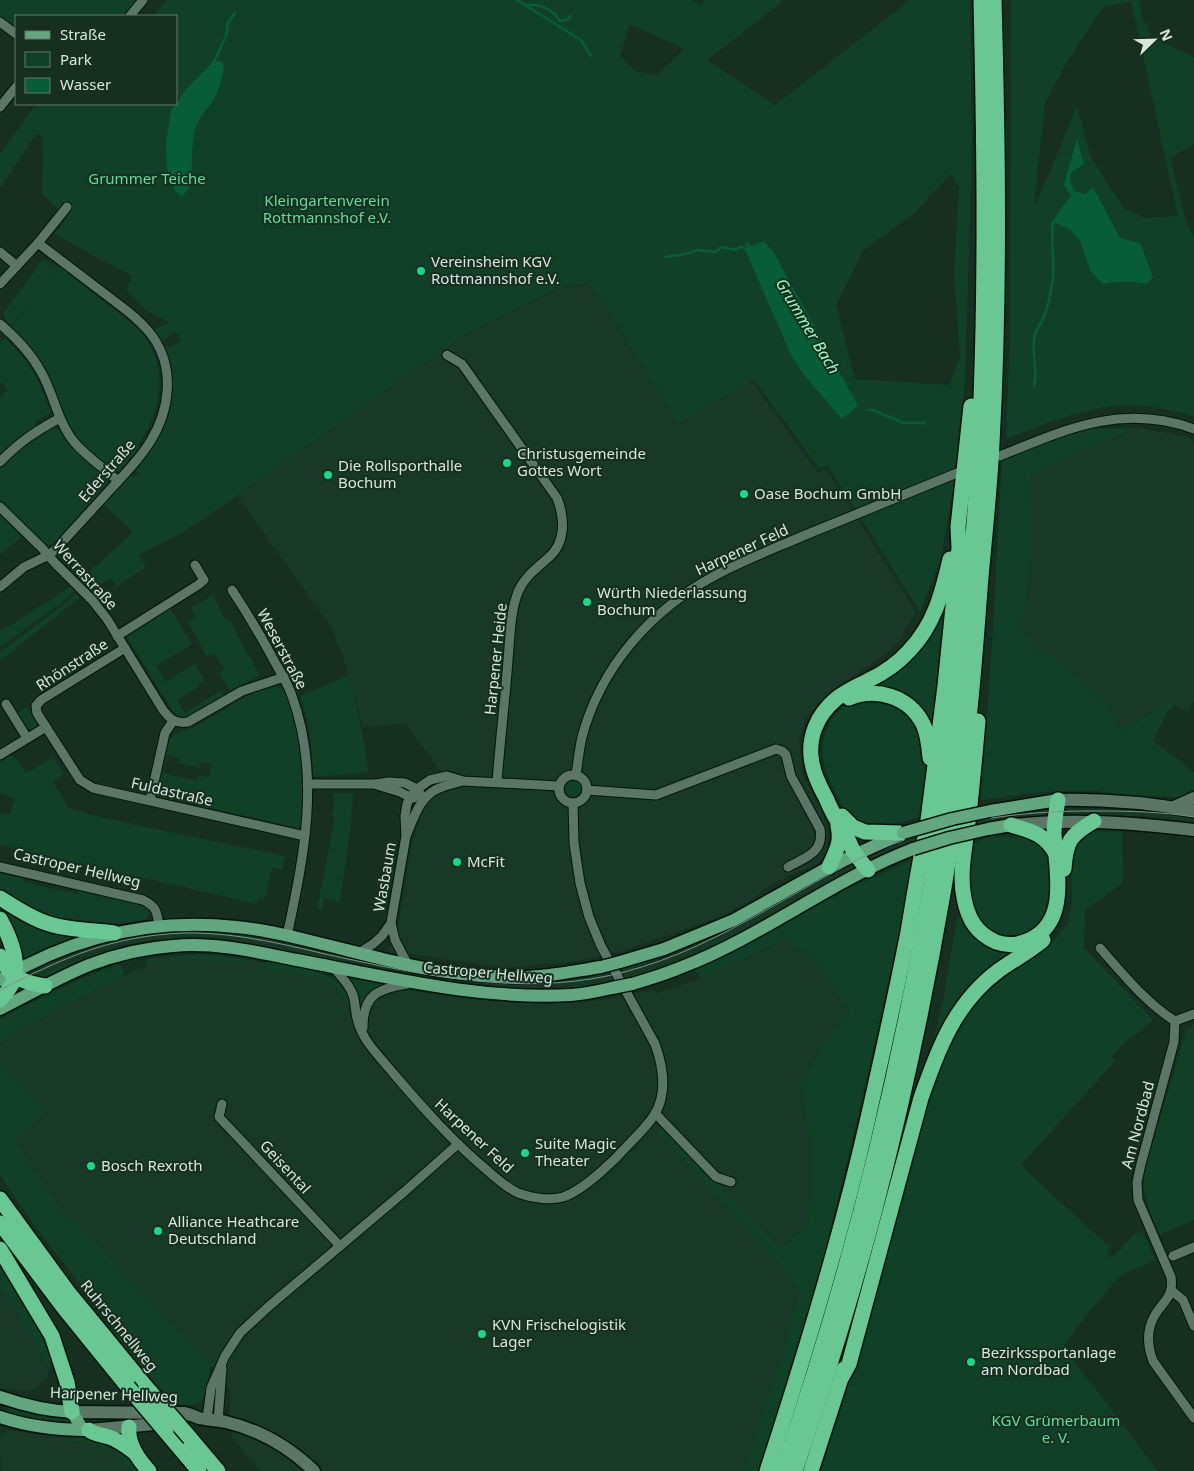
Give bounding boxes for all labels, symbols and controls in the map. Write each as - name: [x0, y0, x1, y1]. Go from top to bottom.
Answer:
- legend: [15, 15, 178, 105]
- north arrow: [1129, 15, 1179, 65]
- text: Straße: [60, 24, 106, 44]
- text: N: [1155, 26, 1177, 44]
- text: Park: [60, 49, 92, 69]
- text: Wasser: [60, 74, 111, 94]
- park label: Grummer Teiche: [88, 168, 206, 188]
- park label: Kleingartenverein Rottmannshof e.V.: [263, 190, 391, 227]
- place label: Vereinsheim KGV Rottmannshof e.V.: [431, 251, 560, 288]
- marker: Vereinsheim KGV Rottmannshof e.V.: [415, 265, 427, 277]
- water label: Grummer Bach: [771, 274, 845, 378]
- street label: Ederstraße: [73, 435, 139, 506]
- place label: Christusgemeinde Gottes Wort: [517, 443, 646, 480]
- place label: Die Rollsporthalle Bochum: [338, 455, 462, 492]
- marker: Christusgemeinde Gottes Wort: [501, 457, 513, 469]
- marker: Die Rollsporthalle Bochum: [322, 469, 334, 481]
- place label: Oase Bochum GmbH: [754, 483, 901, 503]
- marker: Oase Bochum GmbH: [738, 488, 750, 500]
- street label: Harpener Feld: [692, 519, 791, 579]
- street label: Werrastraße: [49, 535, 122, 614]
- place label: Würth Niederlassung Bochum: [597, 582, 747, 619]
- marker: Würth Niederlassung Bochum: [581, 596, 593, 608]
- street label: Harpener Heide: [479, 602, 511, 716]
- street label: Weserstraße: [253, 605, 313, 692]
- street label: Rhönstraße: [32, 634, 111, 695]
- street label: Fuldastraße: [129, 772, 215, 810]
- street label: Wasbaum: [368, 841, 400, 913]
- street label: Castroper Hellweg: [12, 843, 143, 891]
- place label: McFit: [467, 851, 505, 871]
- marker: McFit: [451, 856, 463, 868]
- street label: Castroper Hellweg: [422, 956, 554, 988]
- street label: Am Nordbad: [1116, 1079, 1158, 1171]
- street label: Harpener Feld: [431, 1094, 518, 1177]
- place label: Suite Magic Theater: [535, 1133, 616, 1170]
- street label: Geisental: [256, 1135, 316, 1197]
- marker: Suite Magic Theater: [519, 1147, 531, 1159]
- place label: Bosch Rexroth: [101, 1155, 202, 1175]
- marker: Bosch Rexroth: [85, 1160, 97, 1172]
- place label: Alliance Heathcare Deutschland: [168, 1211, 299, 1248]
- marker: Alliance Heathcare Deutschland: [152, 1225, 164, 1237]
- street label: Ruhrschnellweg: [77, 1275, 163, 1375]
- place label: KVN Frischelogistik Lager: [492, 1314, 626, 1351]
- marker: KVN Frischelogistik Lager: [476, 1328, 488, 1340]
- place label: Bezirkssportanlage am Nordbad: [981, 1342, 1116, 1379]
- marker: Bezirkssportanlage am Nordbad: [965, 1356, 977, 1368]
- street label: Harpener Hellweg: [50, 1382, 178, 1406]
- park label: KGV Grümerbaum e. V.: [992, 1410, 1120, 1447]

